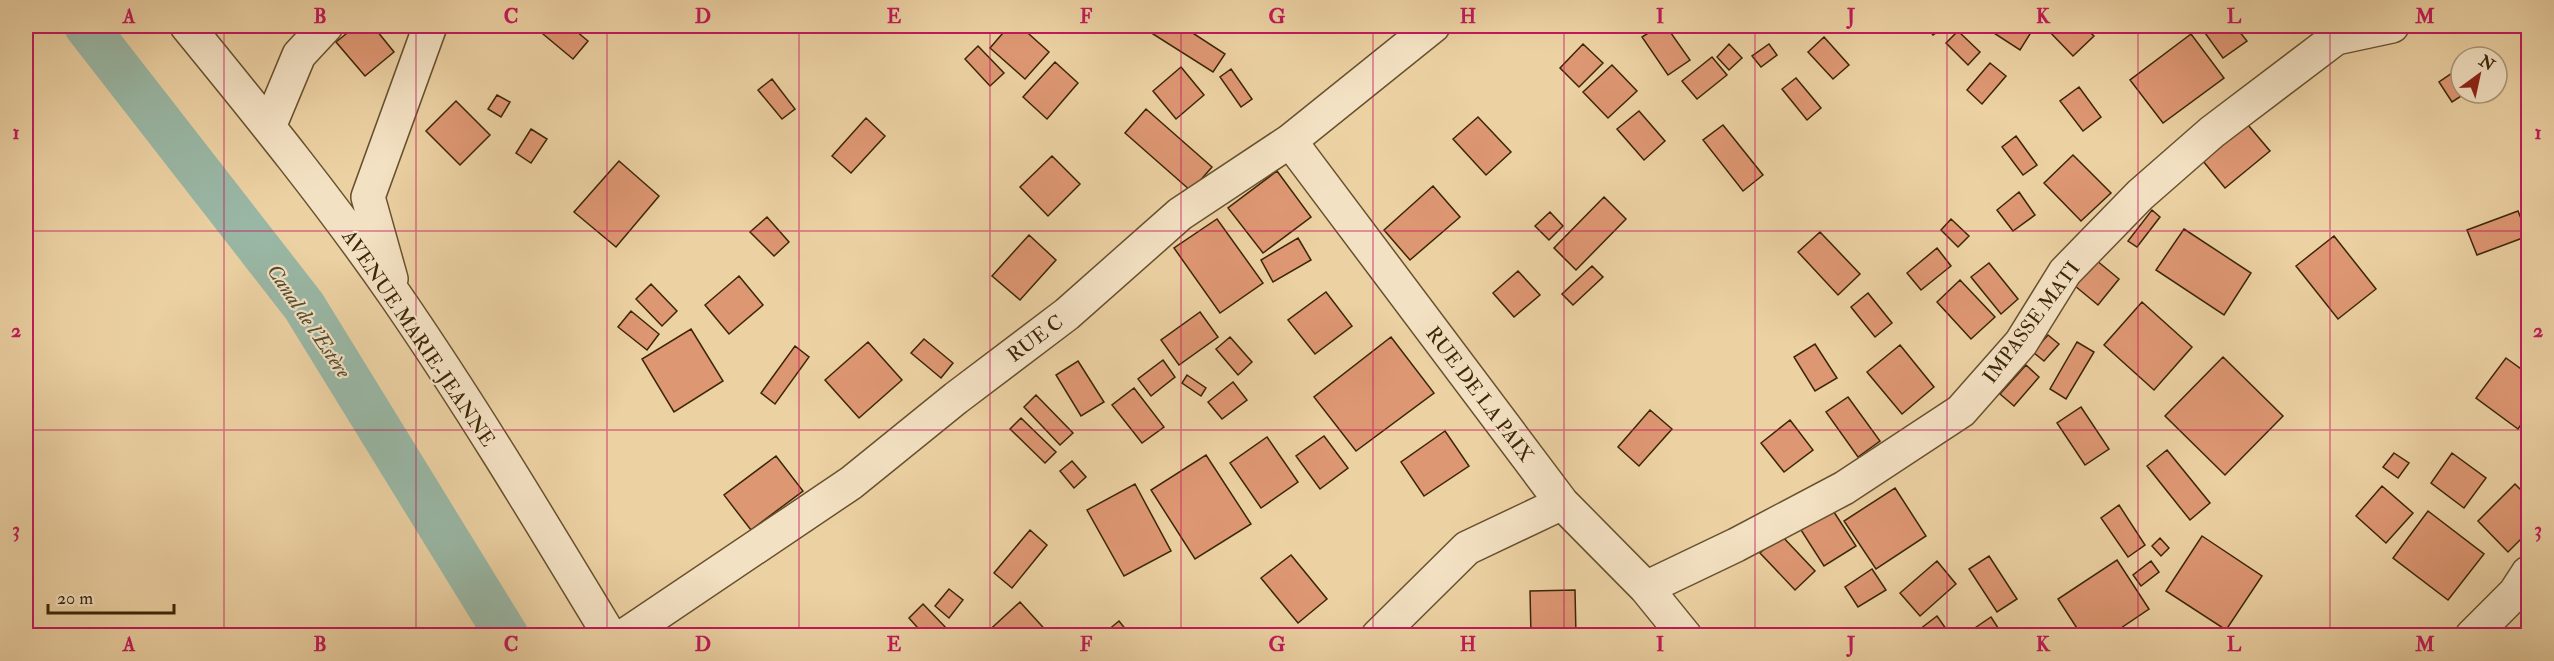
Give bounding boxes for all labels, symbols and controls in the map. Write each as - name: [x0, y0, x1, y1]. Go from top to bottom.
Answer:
- text: A: [122, 4, 136, 29]
- text: B: [313, 4, 327, 29]
- text: C: [504, 4, 518, 29]
- text: D: [695, 4, 711, 29]
- text: E: [887, 4, 902, 29]
- text: F: [1080, 4, 1093, 29]
- text: G: [1269, 4, 1286, 29]
- text: H: [1460, 4, 1476, 29]
- text: I: [1656, 4, 1664, 29]
- text: J: [1846, 4, 1855, 29]
- text: K: [2036, 4, 2051, 29]
- text: L: [2227, 4, 2242, 29]
- text: M: [2414, 4, 2435, 29]
- north arrow: [2449, 45, 2509, 105]
- text: N: [2474, 50, 2499, 76]
- text: 1: [12, 120, 20, 145]
- text: 1: [2534, 120, 2542, 145]
- street label: AVENUE MARIE-JEANNE: [336, 224, 501, 451]
- street label: IMPASSE MATI: [1977, 256, 2085, 388]
- water label: Canal de l'Estère: [261, 259, 357, 384]
- street label: RUE C: [1002, 309, 1068, 368]
- text: 2: [11, 318, 21, 343]
- text: 2: [2533, 318, 2543, 343]
- street label: RUE DE LA PAIX: [1421, 322, 1539, 467]
- text: 3: [12, 517, 20, 542]
- text: 3: [2534, 517, 2542, 542]
- scale bar: [48, 577, 174, 615]
- text: 20 m: [57, 587, 93, 610]
- text: A: [122, 632, 136, 657]
- text: B: [313, 632, 327, 657]
- text: C: [504, 632, 518, 657]
- text: D: [695, 632, 711, 657]
- text: E: [887, 632, 902, 657]
- text: F: [1080, 632, 1093, 657]
- text: G: [1269, 632, 1286, 657]
- text: H: [1460, 632, 1476, 657]
- text: I: [1656, 632, 1664, 657]
- text: J: [1846, 632, 1855, 657]
- text: K: [2036, 632, 2051, 657]
- text: L: [2227, 632, 2242, 657]
- text: M: [2414, 632, 2435, 657]

